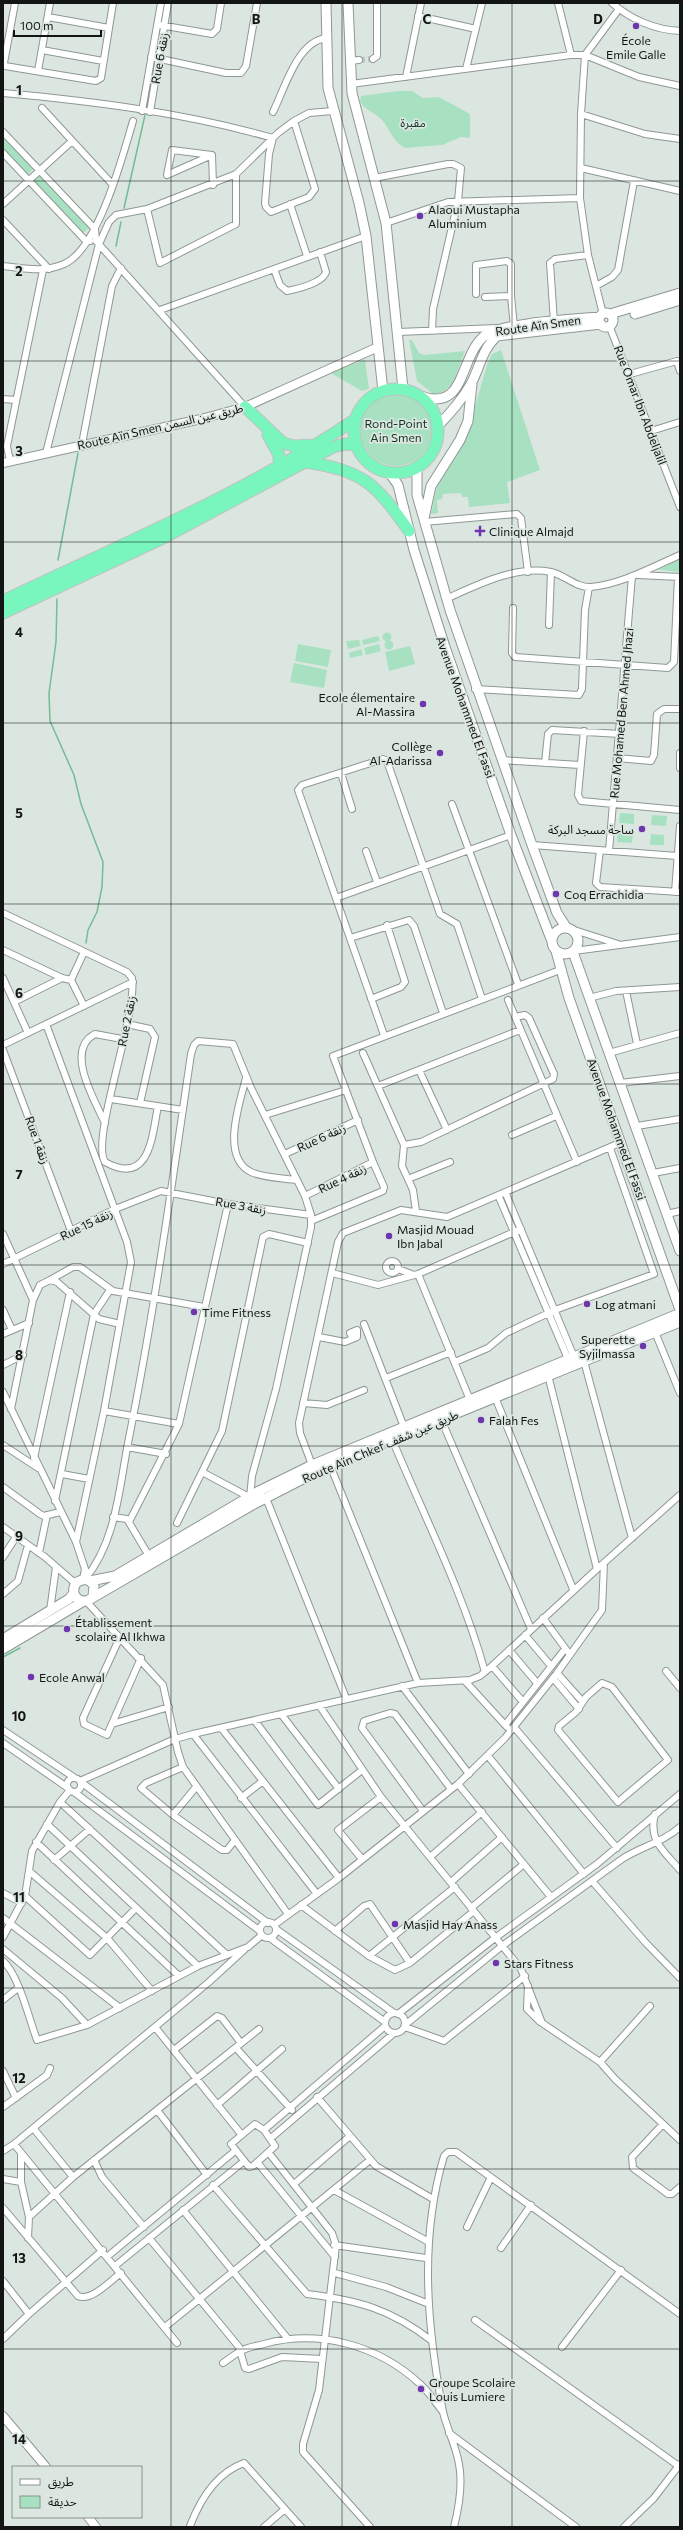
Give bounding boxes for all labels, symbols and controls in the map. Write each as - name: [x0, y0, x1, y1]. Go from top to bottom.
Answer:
- text: B: [252, 11, 261, 27]
- text: C: [423, 11, 432, 27]
- text: D: [593, 11, 603, 27]
- scale bar: [14, 12, 101, 38]
- text: 100 m: [20, 18, 54, 32]
- marker: École Emile Galle: [631, 21, 641, 31]
- street label: Rue 6 زنقة: [148, 31, 171, 85]
- place label: École Emile Galle: [606, 33, 666, 61]
- text: 1: [16, 82, 22, 98]
- park label: مقبرة: [400, 115, 426, 130]
- place label: Alaoui Mustapha Aluminium: [428, 202, 520, 230]
- marker: Alaoui Mustapha Aluminium: [415, 211, 425, 221]
- text: 2: [15, 263, 23, 279]
- street label: Route Aïn Smen: [494, 312, 582, 338]
- street label: Rue Omar Ibn Abdeljalil: [612, 343, 670, 467]
- street label: Route Aïn Smen طريق عين السمن: [76, 400, 245, 454]
- park label: Rond-Point Ain Smen: [364, 416, 428, 444]
- text: 3: [15, 443, 23, 459]
- place label: Clinique Almajd: [489, 524, 574, 538]
- marker: Clinique Almajd: [474, 525, 486, 537]
- text: 4: [15, 624, 23, 640]
- street label: Rue Mohamed Ben Ahmed Jhazi: [607, 627, 636, 799]
- street label: Avenue Mohammed El Fassi: [434, 634, 498, 780]
- place label: Ecole élementaire Al-Massira: [319, 690, 415, 718]
- marker: Ecole élementaire Al-Massira: [418, 699, 428, 709]
- place label: Collège Al-Adarissa: [370, 739, 432, 767]
- marker: Collège Al-Adarissa: [435, 748, 445, 758]
- text: 5: [15, 805, 23, 821]
- place label: ساحة مسجد البركة: [548, 822, 634, 837]
- marker: ساحة مسجد البركة: [637, 824, 647, 834]
- place label: Coq Errachidia: [564, 887, 644, 901]
- marker: Coq Errachidia: [551, 889, 561, 899]
- text: 6: [15, 985, 23, 1001]
- street label: Rue 2 زنقة: [114, 994, 139, 1048]
- street label: Avenue Mohammed El Fassi: [585, 1056, 649, 1202]
- street label: Rue 1 زنقة: [22, 1114, 53, 1166]
- street label: Rue 6 زنقة: [295, 1120, 348, 1155]
- street label: Rue 4 زنقة: [316, 1160, 369, 1197]
- text: 7: [15, 1166, 23, 1182]
- street label: Rue 3 زنقة: [214, 1194, 268, 1217]
- street label: Rue 15 زنقة: [57, 1205, 115, 1244]
- place label: Masjid Mouad Ibn Jabal: [397, 1222, 474, 1251]
- marker: Masjid Mouad Ibn Jabal: [384, 1231, 394, 1241]
- place label: Log atmani: [595, 1297, 656, 1311]
- marker: Log atmani: [582, 1299, 592, 1309]
- place label: Time Fitness: [202, 1305, 271, 1319]
- marker: Time Fitness: [189, 1307, 199, 1317]
- place label: Superette Syjilmassa: [579, 1332, 635, 1360]
- marker: Superette Syjilmassa: [638, 1341, 648, 1351]
- text: 8: [15, 1347, 23, 1363]
- street label: Route Aïn Chkef طريق عين شقف: [300, 1407, 461, 1487]
- place label: Falah Fes: [489, 1413, 539, 1427]
- marker: Falah Fes: [476, 1415, 486, 1425]
- text: 9: [15, 1528, 23, 1544]
- place label: Établissement scolaire Al Ikhwa: [75, 1615, 165, 1643]
- marker: Établissement scolaire Al Ikhwa: [62, 1624, 72, 1634]
- place label: Ecole Anwal: [39, 1670, 105, 1684]
- marker: Ecole Anwal: [26, 1672, 36, 1682]
- text: 10: [12, 1708, 27, 1724]
- text: 11: [13, 1889, 25, 1905]
- place label: Masjid Hay Anass: [403, 1917, 497, 1931]
- marker: Masjid Hay Anass: [390, 1919, 400, 1929]
- place label: Stars Fitness: [504, 1956, 573, 1970]
- marker: Stars Fitness: [491, 1958, 501, 1968]
- text: 12: [12, 2070, 26, 2086]
- text: 13: [12, 2250, 26, 2266]
- place label: Groupe Scolaire Louis Lumiere: [429, 2375, 515, 2403]
- marker: Groupe Scolaire Louis Lumiere: [416, 2384, 426, 2394]
- text: 14: [12, 2431, 26, 2447]
- legend: [12, 2466, 142, 2518]
- text: طريق: [48, 2474, 74, 2490]
- text: حديقة: [48, 2494, 77, 2509]

